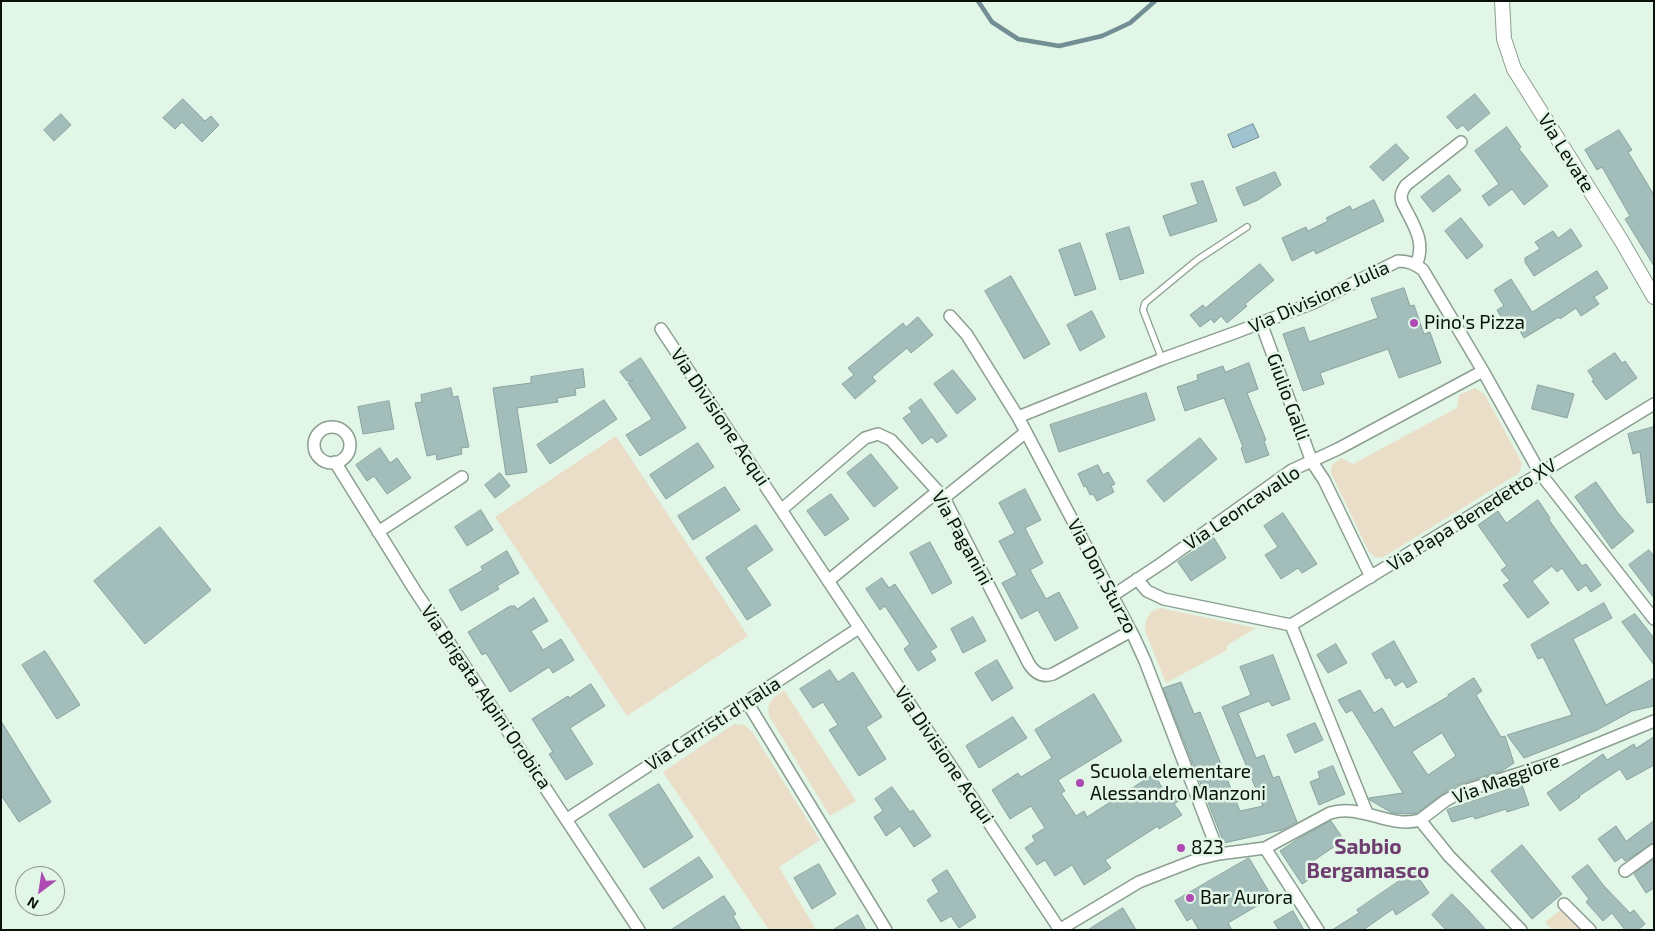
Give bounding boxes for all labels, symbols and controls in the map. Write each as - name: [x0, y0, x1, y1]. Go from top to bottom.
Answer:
- street label: Via Levate: [1533, 109, 1599, 197]
- street label: Via Divisione Julia: [1245, 256, 1393, 338]
- place label: Pino's Pizza: [1424, 312, 1525, 334]
- marker: Pino's Pizza: [1408, 317, 1420, 329]
- street label: Via Divisione Acqui: [666, 344, 774, 490]
- street label: Giulio Galli: [1262, 350, 1314, 444]
- street label: Via Papa Benedetto XV: [1383, 454, 1561, 576]
- street label: Via Leoncavallo: [1180, 461, 1304, 555]
- street label: Via Paganini: [927, 487, 997, 589]
- street label: Via Don Sturzo: [1062, 515, 1142, 637]
- street label: Via Brigata Alpini Orobica: [416, 601, 556, 793]
- street label: Via Carristi d'Italia: [641, 672, 785, 776]
- street label: Via Divisione Acqui: [890, 682, 998, 828]
- street label: Via Maggiore: [1449, 749, 1563, 809]
- place label: Scuola elementare Alessandro Manzoni: [1090, 761, 1266, 805]
- marker: Scuola elementare Alessandro Manzoni: [1074, 777, 1086, 789]
- district label: Sabbio Bergamasco: [1307, 834, 1429, 884]
- place label: 823: [1191, 837, 1224, 859]
- marker: 823: [1175, 842, 1187, 854]
- north arrow: [15, 866, 65, 916]
- place label: Bar Aurora: [1200, 887, 1293, 909]
- marker: Bar Aurora: [1184, 892, 1196, 904]
- text: N: [24, 894, 41, 913]

